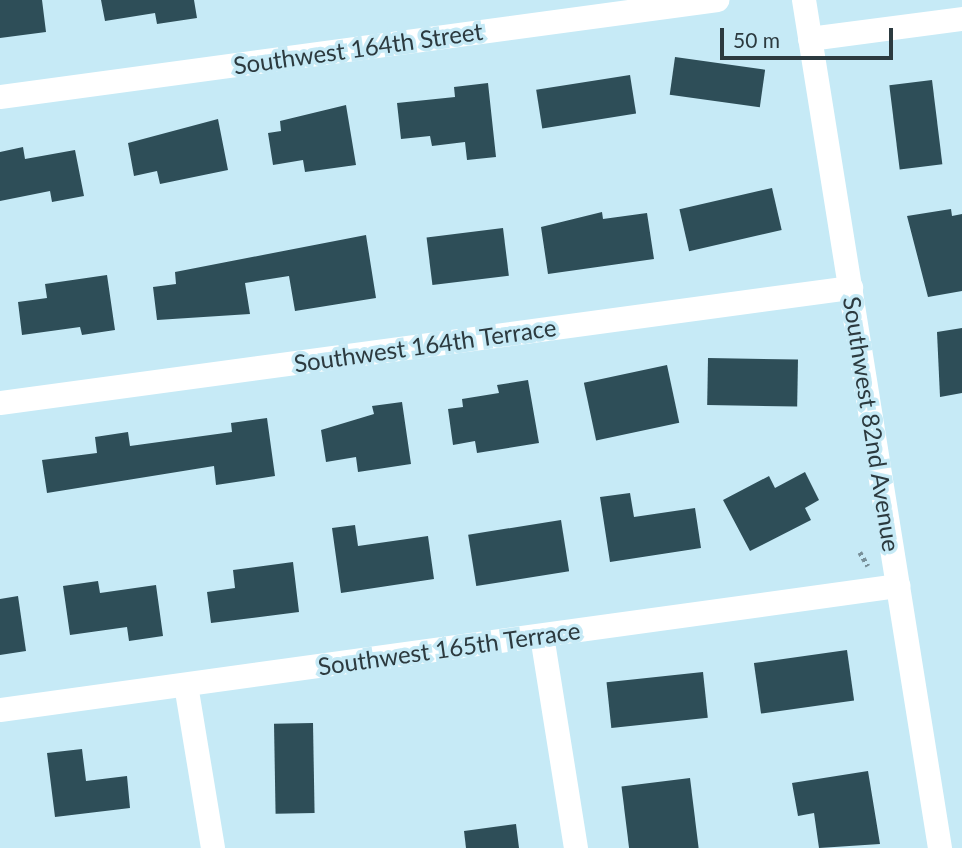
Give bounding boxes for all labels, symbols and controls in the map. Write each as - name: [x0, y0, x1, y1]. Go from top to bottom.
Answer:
- scale bar: [724, 14, 897, 58]
- street label: Southwest 164th Street: [231, 16, 485, 80]
- text: 50 m: [733, 27, 780, 52]
- street label: Southwest 82nd Avenue: [838, 294, 906, 554]
- street label: Southwest 164th Terrace: [292, 312, 558, 378]
- street label: Southwest 165th Terrace: [316, 615, 582, 681]

